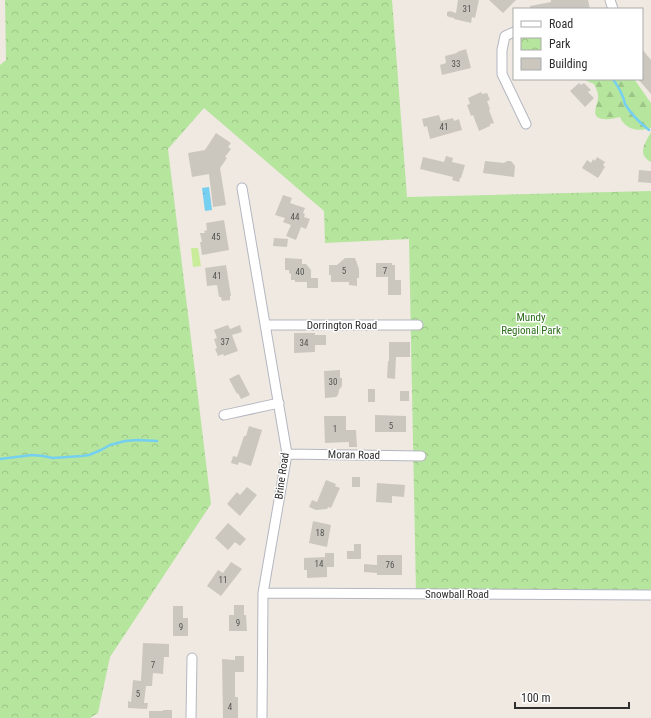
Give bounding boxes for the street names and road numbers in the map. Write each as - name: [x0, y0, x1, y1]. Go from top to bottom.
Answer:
- street label: Dorrington Road: [307, 319, 377, 332]
- street label: Moran Road: [328, 448, 380, 462]
- street label: Brine Road: [272, 452, 292, 500]
- street label: Snowball Road: [425, 588, 489, 601]

